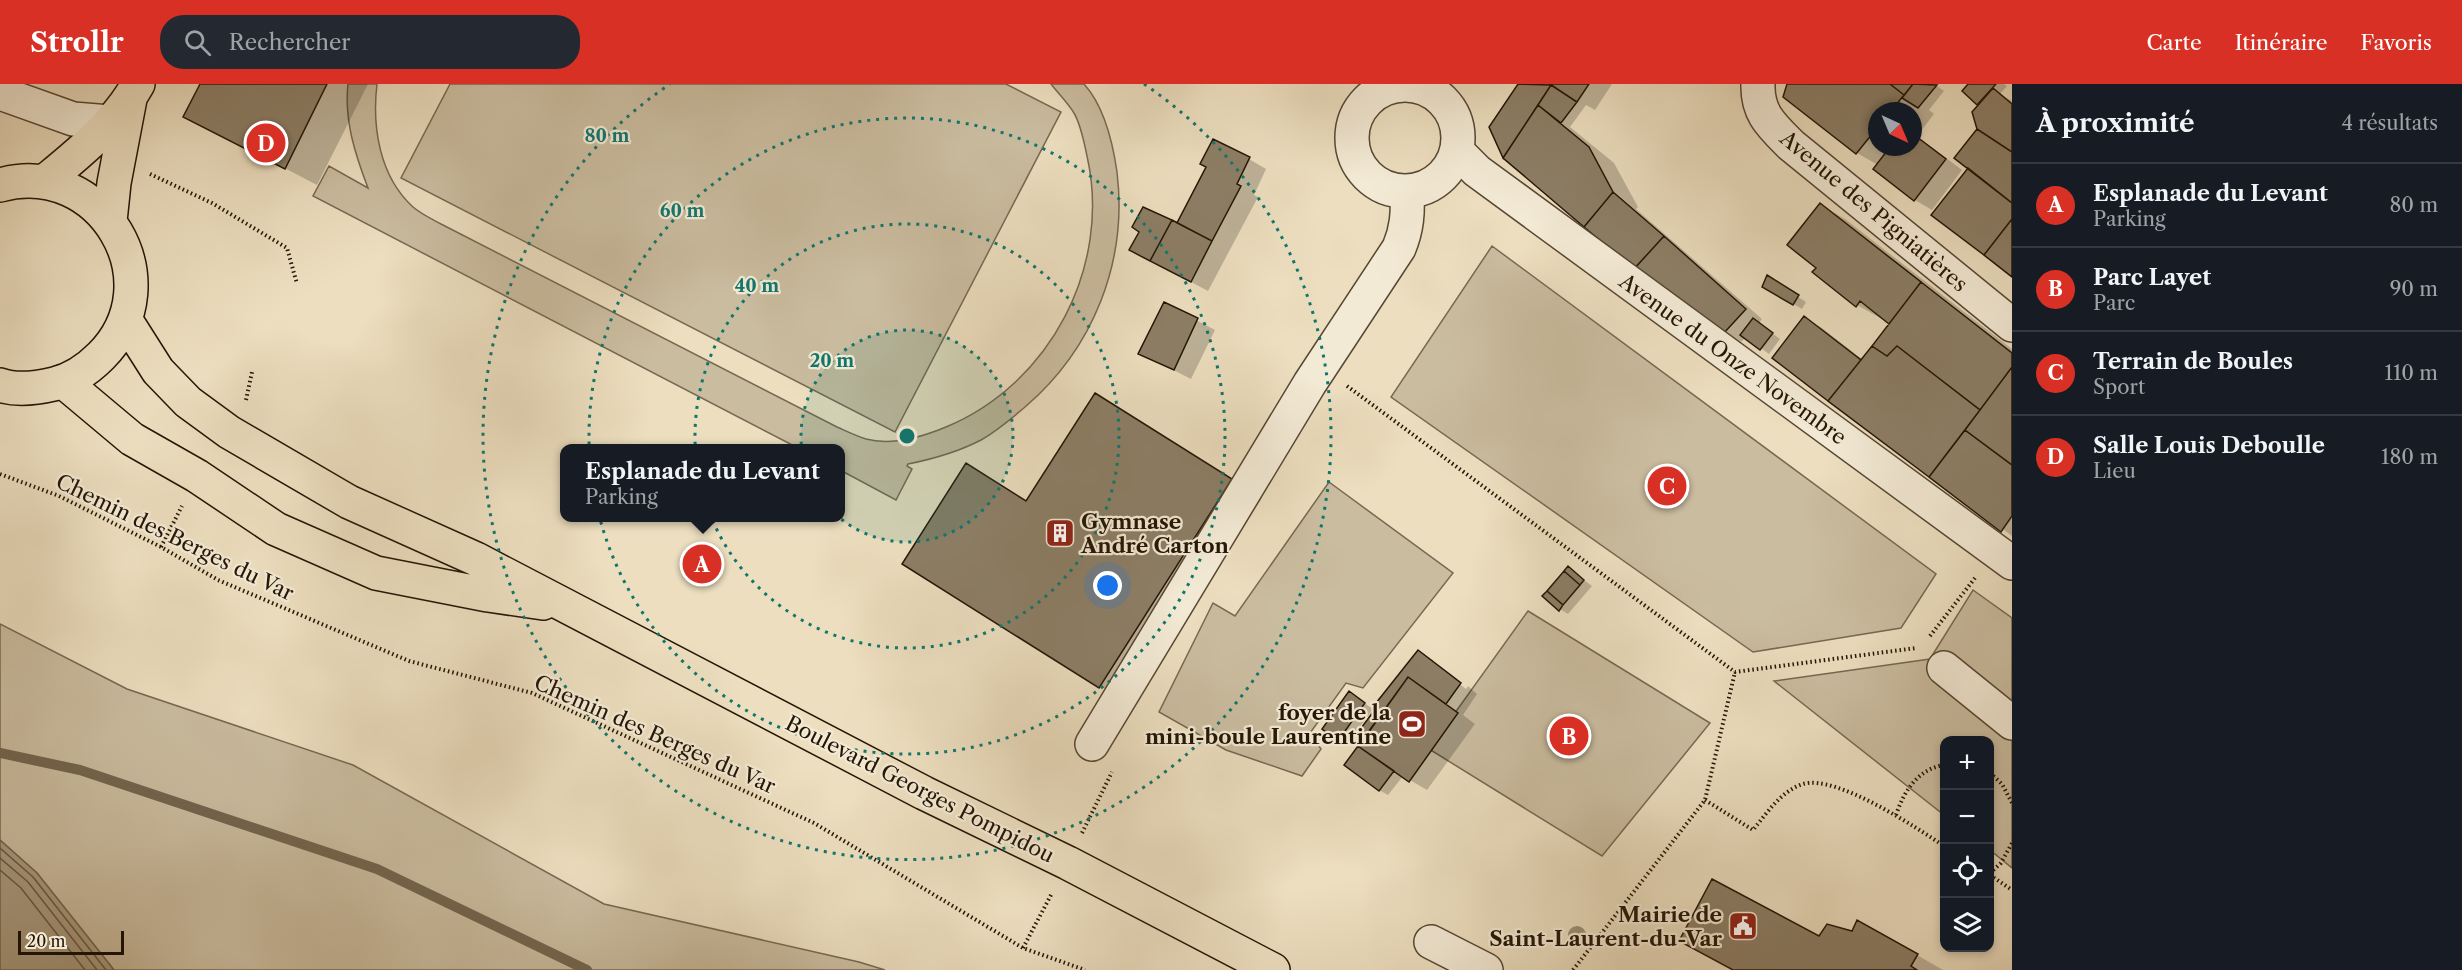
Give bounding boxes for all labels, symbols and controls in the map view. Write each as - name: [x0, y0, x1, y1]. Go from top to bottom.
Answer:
- search box: [160, 15, 580, 69]
- text: Strollr: [30, 25, 124, 59]
- icon: search: [181, 26, 214, 59]
- text: Rechercher: [229, 29, 351, 56]
- text: Carte: [2146, 30, 2202, 55]
- text: Itinéraire: [2235, 30, 2328, 55]
- text: Favoris: [2361, 30, 2432, 55]
- north arrow: [1868, 102, 1922, 156]
- text: À proximité: [2036, 107, 2195, 139]
- text: 4 résultats: [2341, 111, 2438, 135]
- pin: D: [246, 120, 286, 166]
- text: 80 m: [584, 125, 630, 147]
- street label: Avenue des Pigniatières: [1775, 125, 1973, 297]
- text: Esplanade du Levant: [2093, 180, 2328, 207]
- text: A: [2048, 193, 2063, 217]
- text: 80 m: [2390, 193, 2438, 217]
- text: 60 m: [660, 200, 704, 222]
- text: Parking: [2093, 207, 2166, 231]
- text: Parc Layet: [2093, 264, 2211, 291]
- street label: Avenue du Onze Novembre: [1614, 268, 1851, 450]
- text: 40 m: [735, 275, 779, 297]
- text: B: [2048, 277, 2063, 301]
- text: 90 m: [2390, 277, 2438, 301]
- text: Parc: [2093, 291, 2135, 315]
- text: Terrain de Boules: [2093, 348, 2293, 375]
- text: 20 m: [810, 350, 854, 372]
- text: C: [2047, 361, 2064, 385]
- text: 110 m: [2385, 361, 2438, 385]
- text: Sport: [2093, 375, 2145, 399]
- centre of rings: [897, 426, 917, 446]
- text: Salle Louis Deboulle: [2093, 432, 2325, 459]
- popup: [560, 444, 845, 522]
- text: D: [2047, 445, 2064, 469]
- text: 180 m: [2381, 445, 2438, 469]
- text: Esplanade du Levant: [585, 458, 820, 485]
- text: Lieu: [2093, 459, 2136, 483]
- pin: C: [1648, 464, 1686, 508]
- street label: Chemin des Berges du Var: [52, 468, 298, 606]
- text: Parking: [585, 485, 658, 509]
- place label: Gymnase André Carton: [1080, 509, 1230, 558]
- building icon: Gymnase André Carton: [1044, 517, 1076, 549]
- pin: A: [682, 542, 722, 586]
- your location: [1093, 571, 1122, 600]
- street label: Chemin des Berges du Var: [531, 669, 780, 799]
- place label: foyer de la mini-boule Laurentine: [1145, 700, 1392, 749]
- sports icon: foyer de la mini-boule Laurentine: [1396, 708, 1428, 740]
- street label: Boulevard Georges Pompidou: [781, 710, 1059, 868]
- pin: B: [1550, 714, 1588, 758]
- map controls: [1940, 736, 1994, 952]
- button: +: [1940, 736, 1994, 790]
- button: −: [1940, 790, 1994, 844]
- button: locate: [1940, 844, 1994, 898]
- button: layers: [1940, 898, 1994, 952]
- place label: Mairie de Saint-Laurent-du-Var: [1489, 902, 1723, 951]
- public building icon: Mairie de Saint-Laurent-du-Var: [1727, 910, 1759, 942]
- scale bar: [18, 928, 124, 956]
- text: 20 m: [27, 931, 66, 951]

